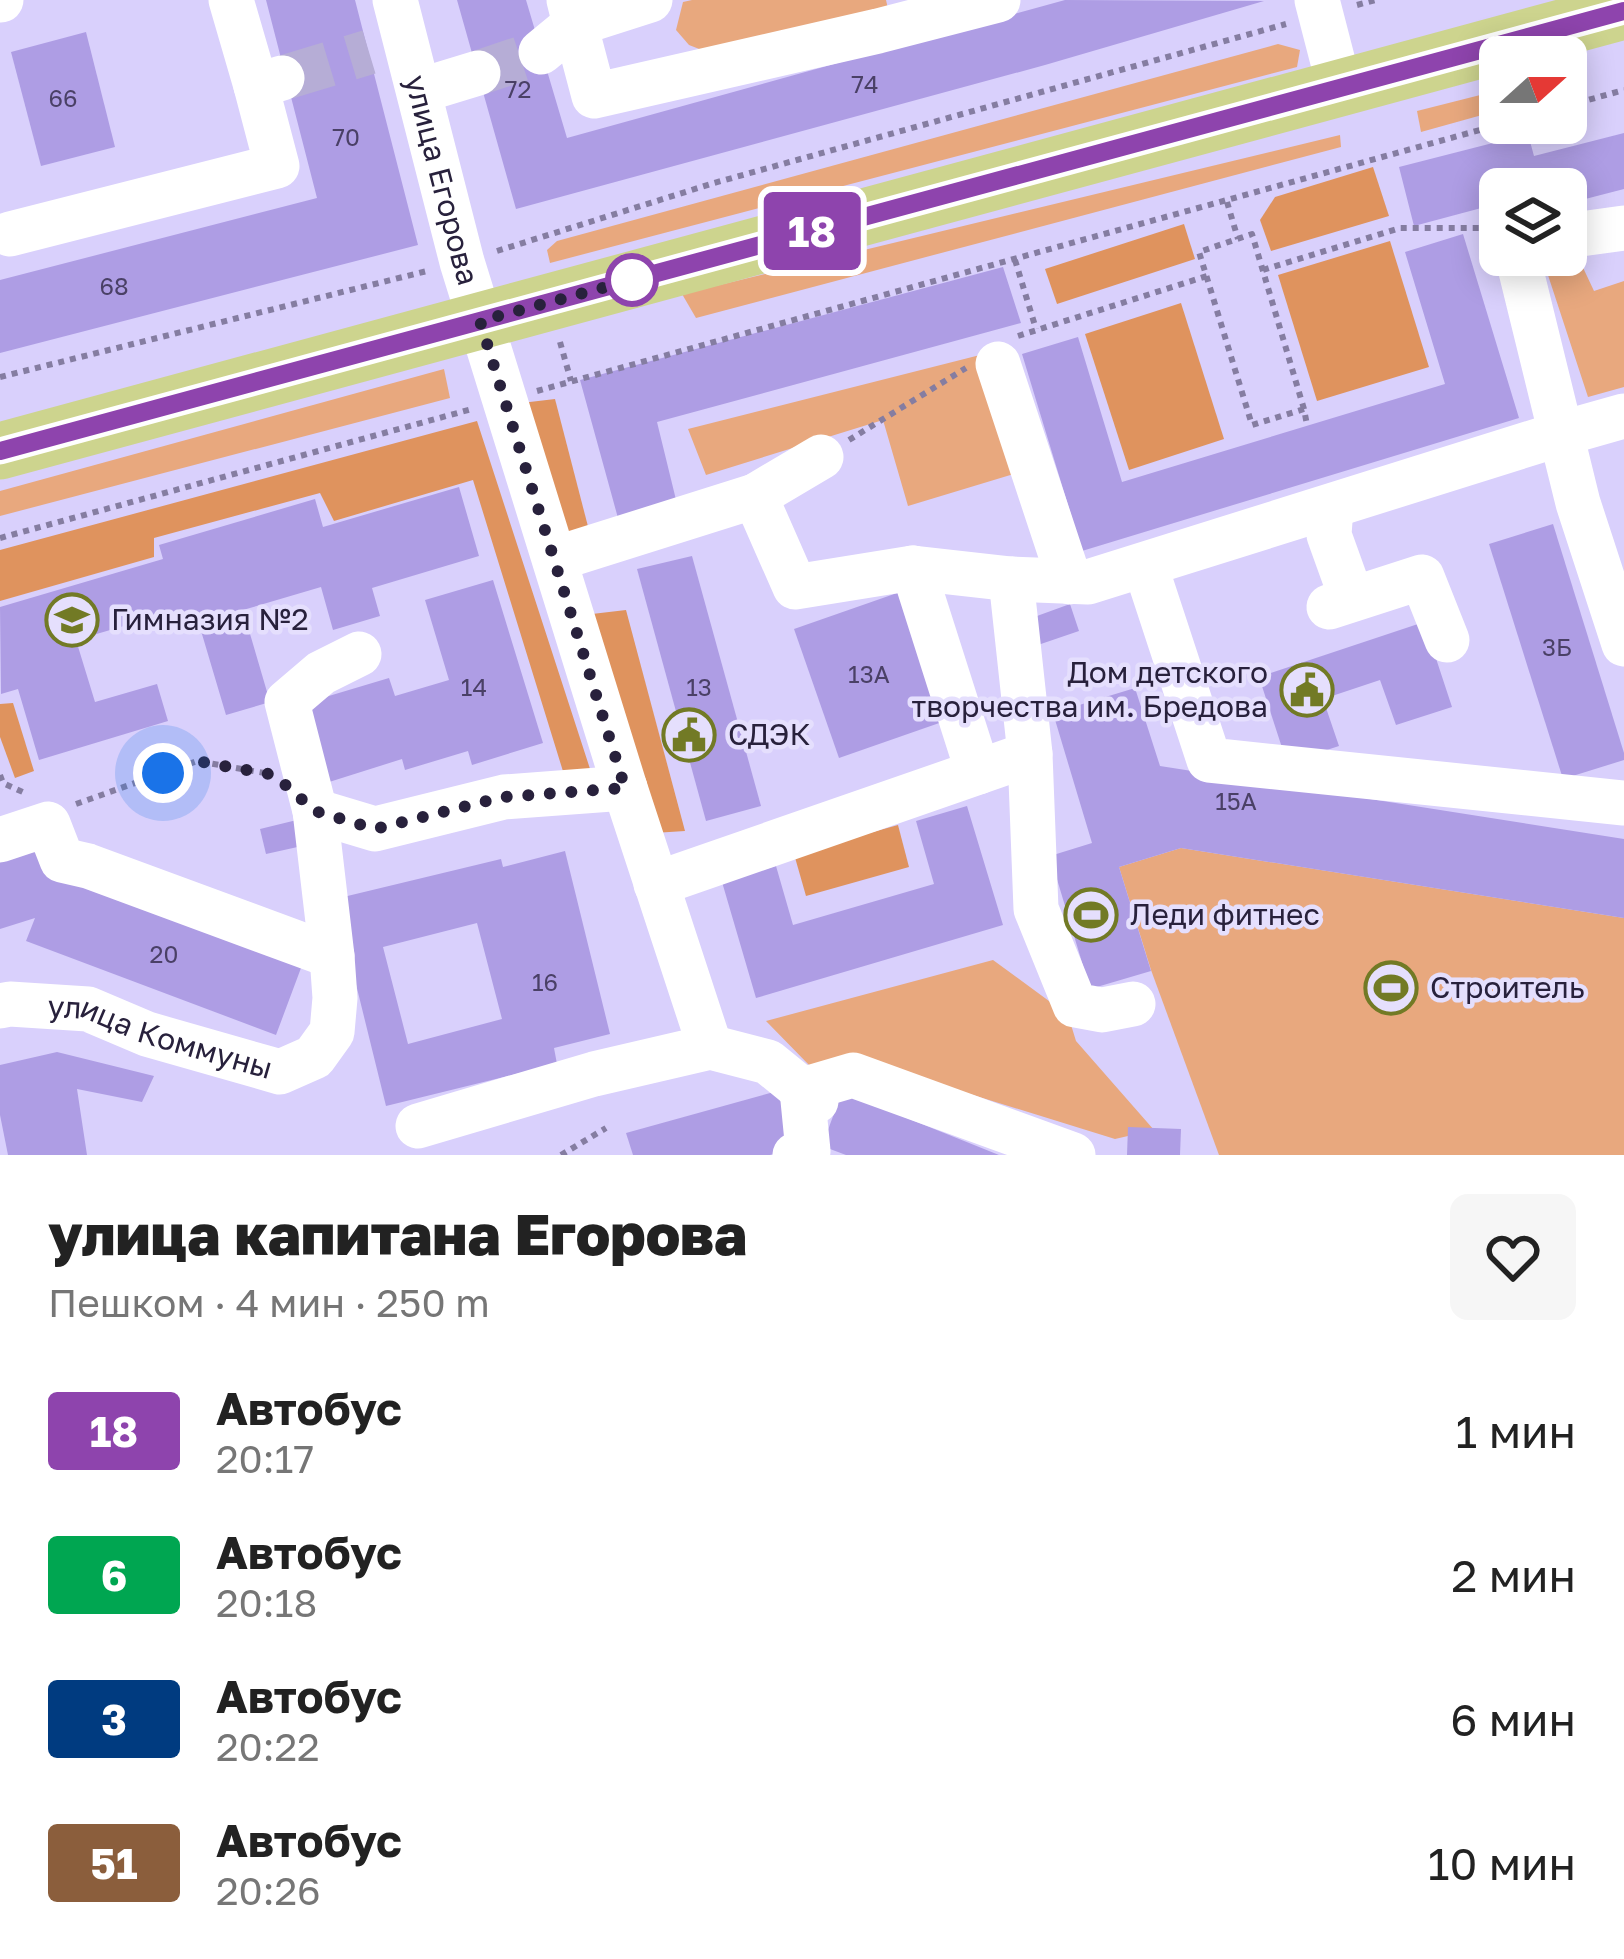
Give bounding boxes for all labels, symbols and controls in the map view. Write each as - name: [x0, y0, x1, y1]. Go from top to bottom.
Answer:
- north arrow: [1479, 36, 1587, 144]
- map controls: [1479, 36, 1587, 276]
- house number: 74: [851, 69, 879, 98]
- street label: улица Егорова: [398, 71, 487, 289]
- house number: 72: [505, 74, 531, 103]
- house number: 66: [48, 83, 78, 112]
- house number: 70: [332, 122, 360, 151]
- button: layers: [1479, 168, 1587, 276]
- line badge: 18: [758, 192, 866, 270]
- text: 18: [788, 206, 836, 256]
- unlabelled marker: [607, 255, 657, 305]
- house number: 68: [99, 271, 129, 300]
- school or university icon: Гимназия №2: [44, 592, 100, 648]
- place label: Гимназия №2: [111, 601, 309, 637]
- house number: 3Б: [1542, 632, 1572, 661]
- place label: Дом детского творчества им. Бредова: [911, 654, 1268, 724]
- house number: 13А: [848, 659, 890, 688]
- public building icon: Дом детского творчества им. Бредова: [1279, 662, 1335, 718]
- house number: 14: [461, 672, 487, 701]
- house number: 13: [686, 672, 712, 701]
- public building icon: СДЭК: [661, 707, 717, 763]
- place label: СДЭК: [728, 716, 811, 752]
- your location: [133, 743, 193, 803]
- house number: 15А: [1215, 786, 1257, 815]
- sports icon: Леди фитнес: [1063, 887, 1119, 943]
- place label: Леди фитнес: [1130, 896, 1320, 932]
- house number: 20: [150, 939, 178, 968]
- sports icon: Строитель: [1363, 960, 1419, 1016]
- house number: 16: [532, 967, 558, 996]
- place label: Строитель: [1430, 969, 1585, 1005]
- street label: улица Коммуны: [47, 987, 277, 1086]
- button: heart: [1450, 1194, 1576, 1320]
- text: улица капитана Егорова: [48, 1199, 747, 1268]
- text: Пешком · 4 мин · 250 m: [48, 1279, 490, 1326]
- text: Автобус: [216, 1381, 402, 1435]
- text: 1 мин: [1456, 1404, 1576, 1458]
- text: 18: [90, 1406, 138, 1456]
- text: 20:17: [216, 1435, 314, 1482]
- text: Автобус: [216, 1525, 402, 1579]
- text: 2 мин: [1451, 1548, 1576, 1602]
- text: 6: [101, 1550, 127, 1600]
- text: 20:18: [216, 1579, 317, 1626]
- text: Автобус: [216, 1669, 402, 1723]
- text: 6 мин: [1450, 1692, 1576, 1746]
- text: 3: [101, 1694, 127, 1744]
- text: 20:22: [216, 1723, 320, 1770]
- text: Автобус: [216, 1813, 402, 1867]
- text: 10 мин: [1428, 1836, 1576, 1890]
- text: 51: [90, 1838, 138, 1888]
- text: 20:26: [216, 1867, 321, 1914]

